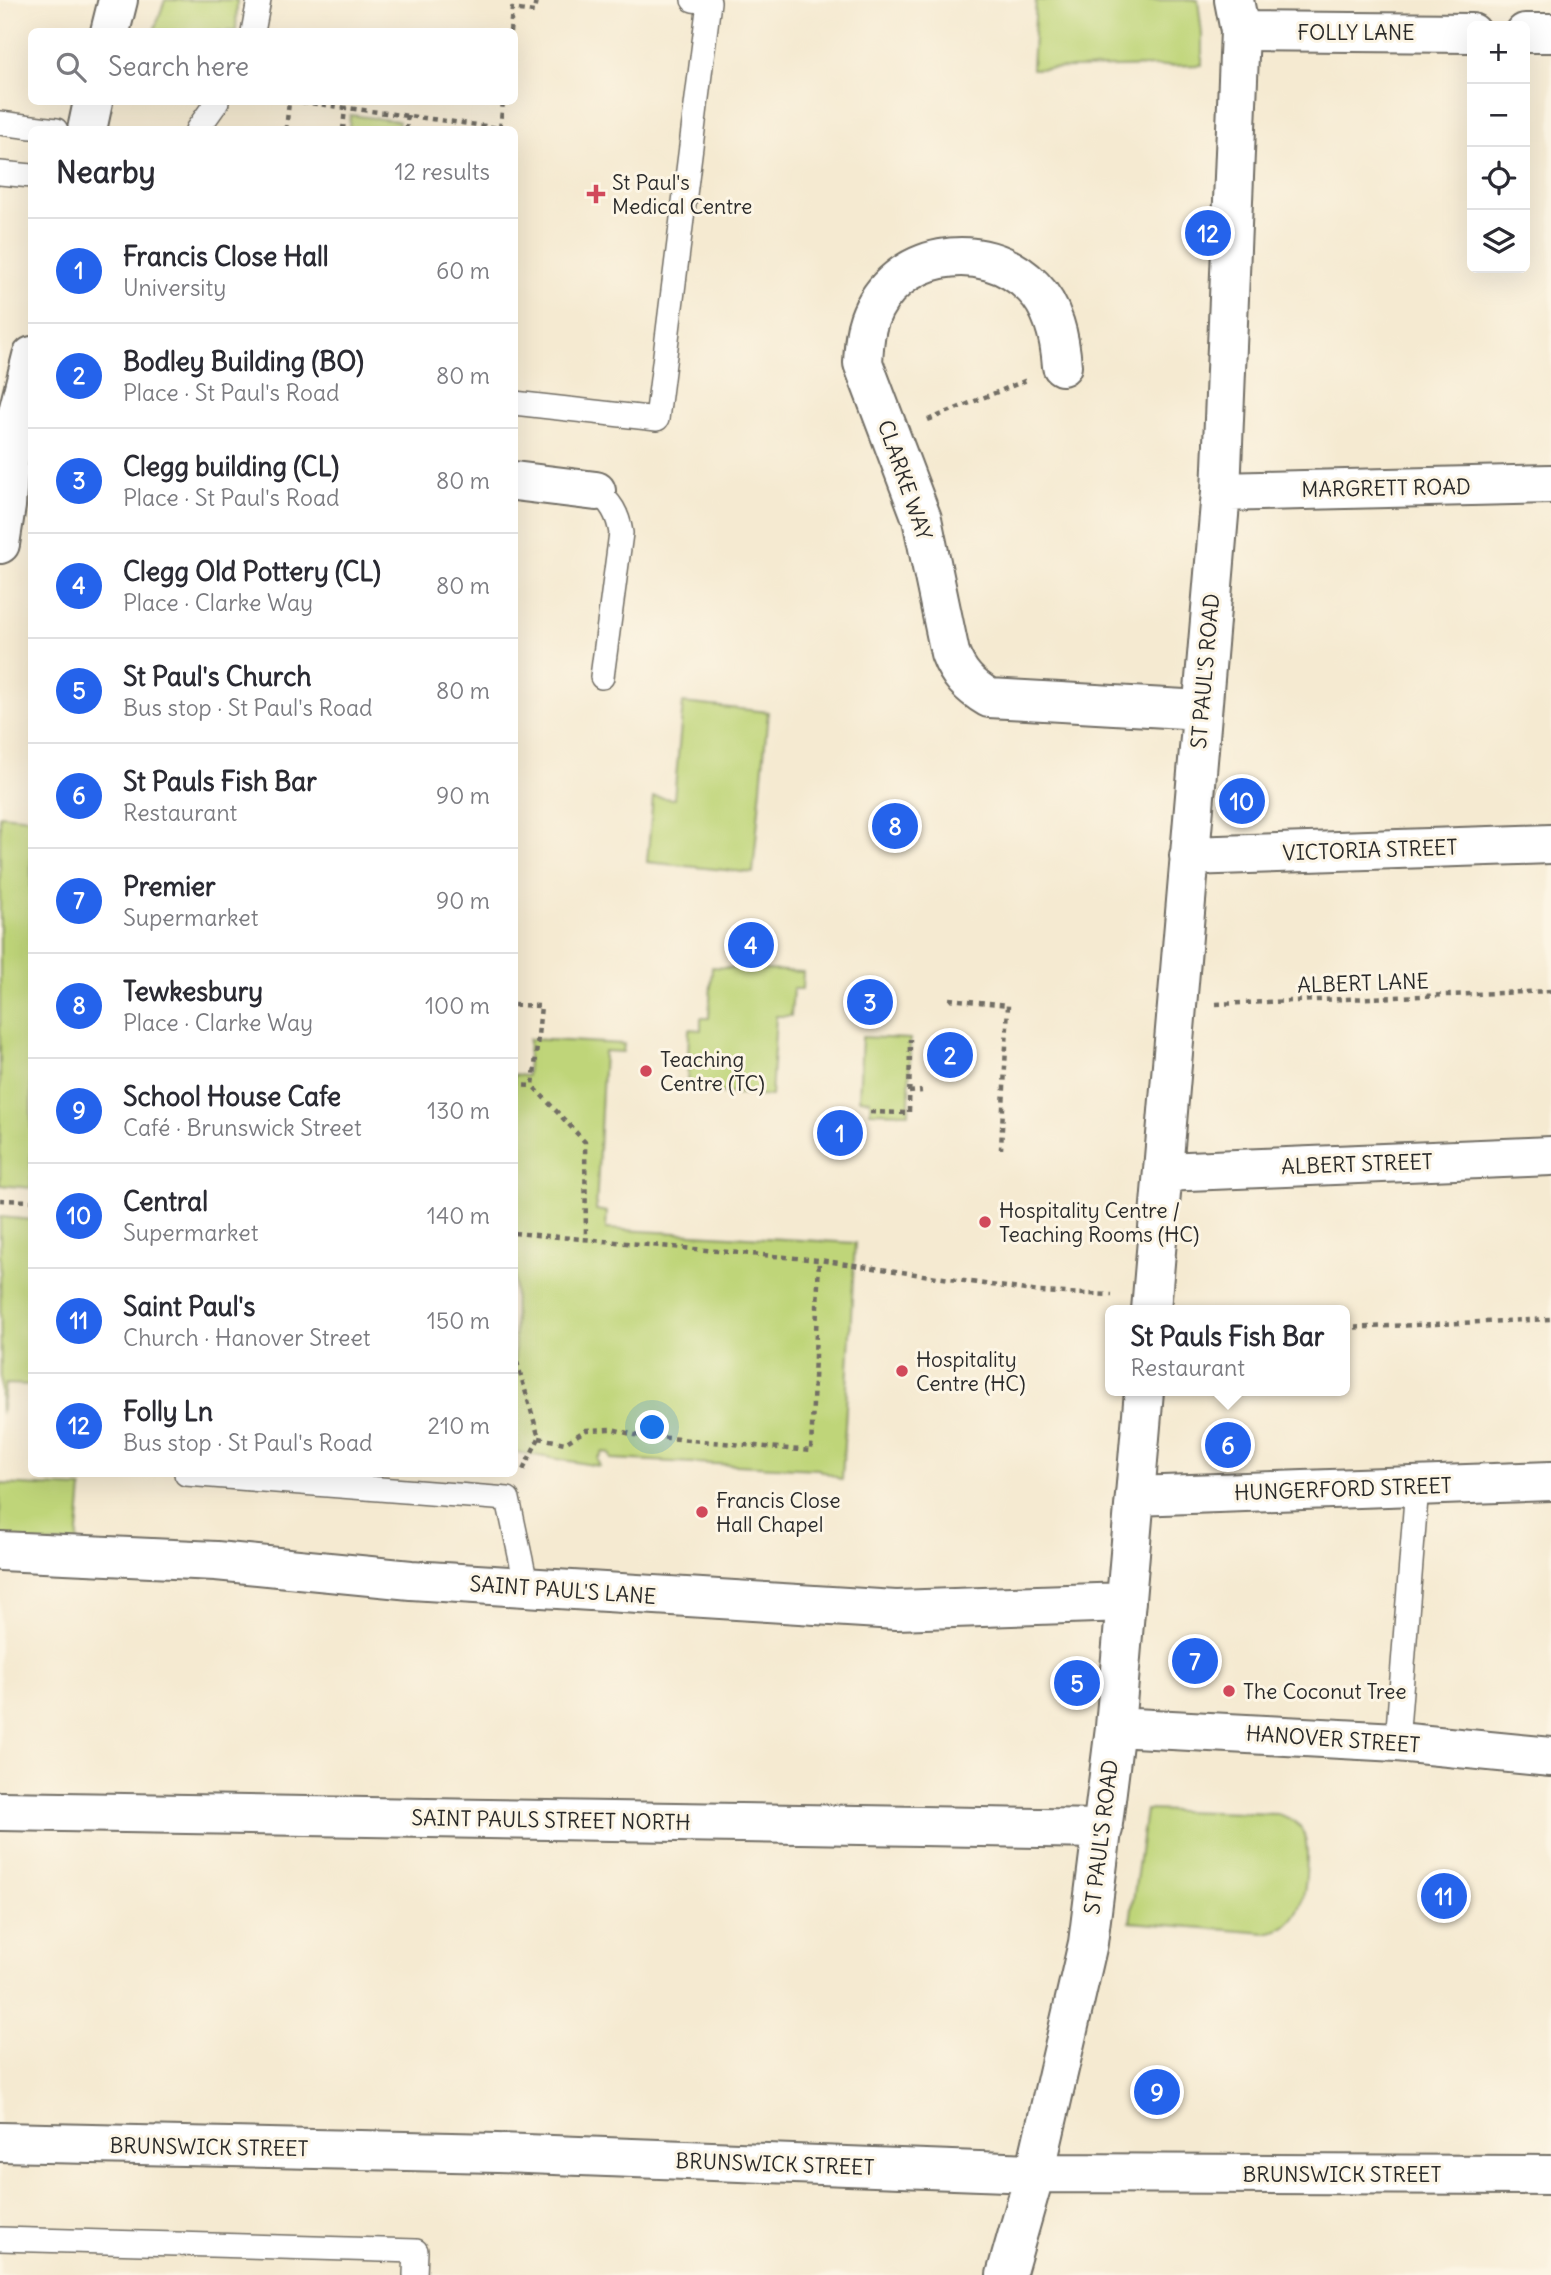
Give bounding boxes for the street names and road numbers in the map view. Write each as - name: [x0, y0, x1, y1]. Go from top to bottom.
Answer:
- street label: FOLLY LANE: [1297, 19, 1415, 46]
- street label: CLARKE WAY: [872, 416, 938, 544]
- street label: MARGRETT ROAD: [1301, 473, 1471, 503]
- street label: ST PAUL'S ROAD: [1185, 592, 1225, 750]
- street label: VICTORIA STREET: [1282, 833, 1458, 867]
- street label: ALBERT LANE: [1297, 967, 1429, 999]
- street label: ALBERT STREET: [1281, 1148, 1433, 1180]
- street label: HUNGERFORD STREET: [1234, 1472, 1452, 1506]
- street label: SAINT PAUL'S LANE: [469, 1570, 657, 1610]
- street label: HANOVER STREET: [1245, 1719, 1421, 1759]
- street label: ST PAUL'S ROAD: [1078, 1758, 1124, 1916]
- street label: SAINT PAULS STREET NORTH: [411, 1804, 691, 1836]
- street label: BRUNSWICK STREET: [109, 2132, 309, 2162]
- street label: BRUNSWICK STREET: [675, 2147, 875, 2181]
- street label: BRUNSWICK STREET: [1243, 2161, 1441, 2188]

